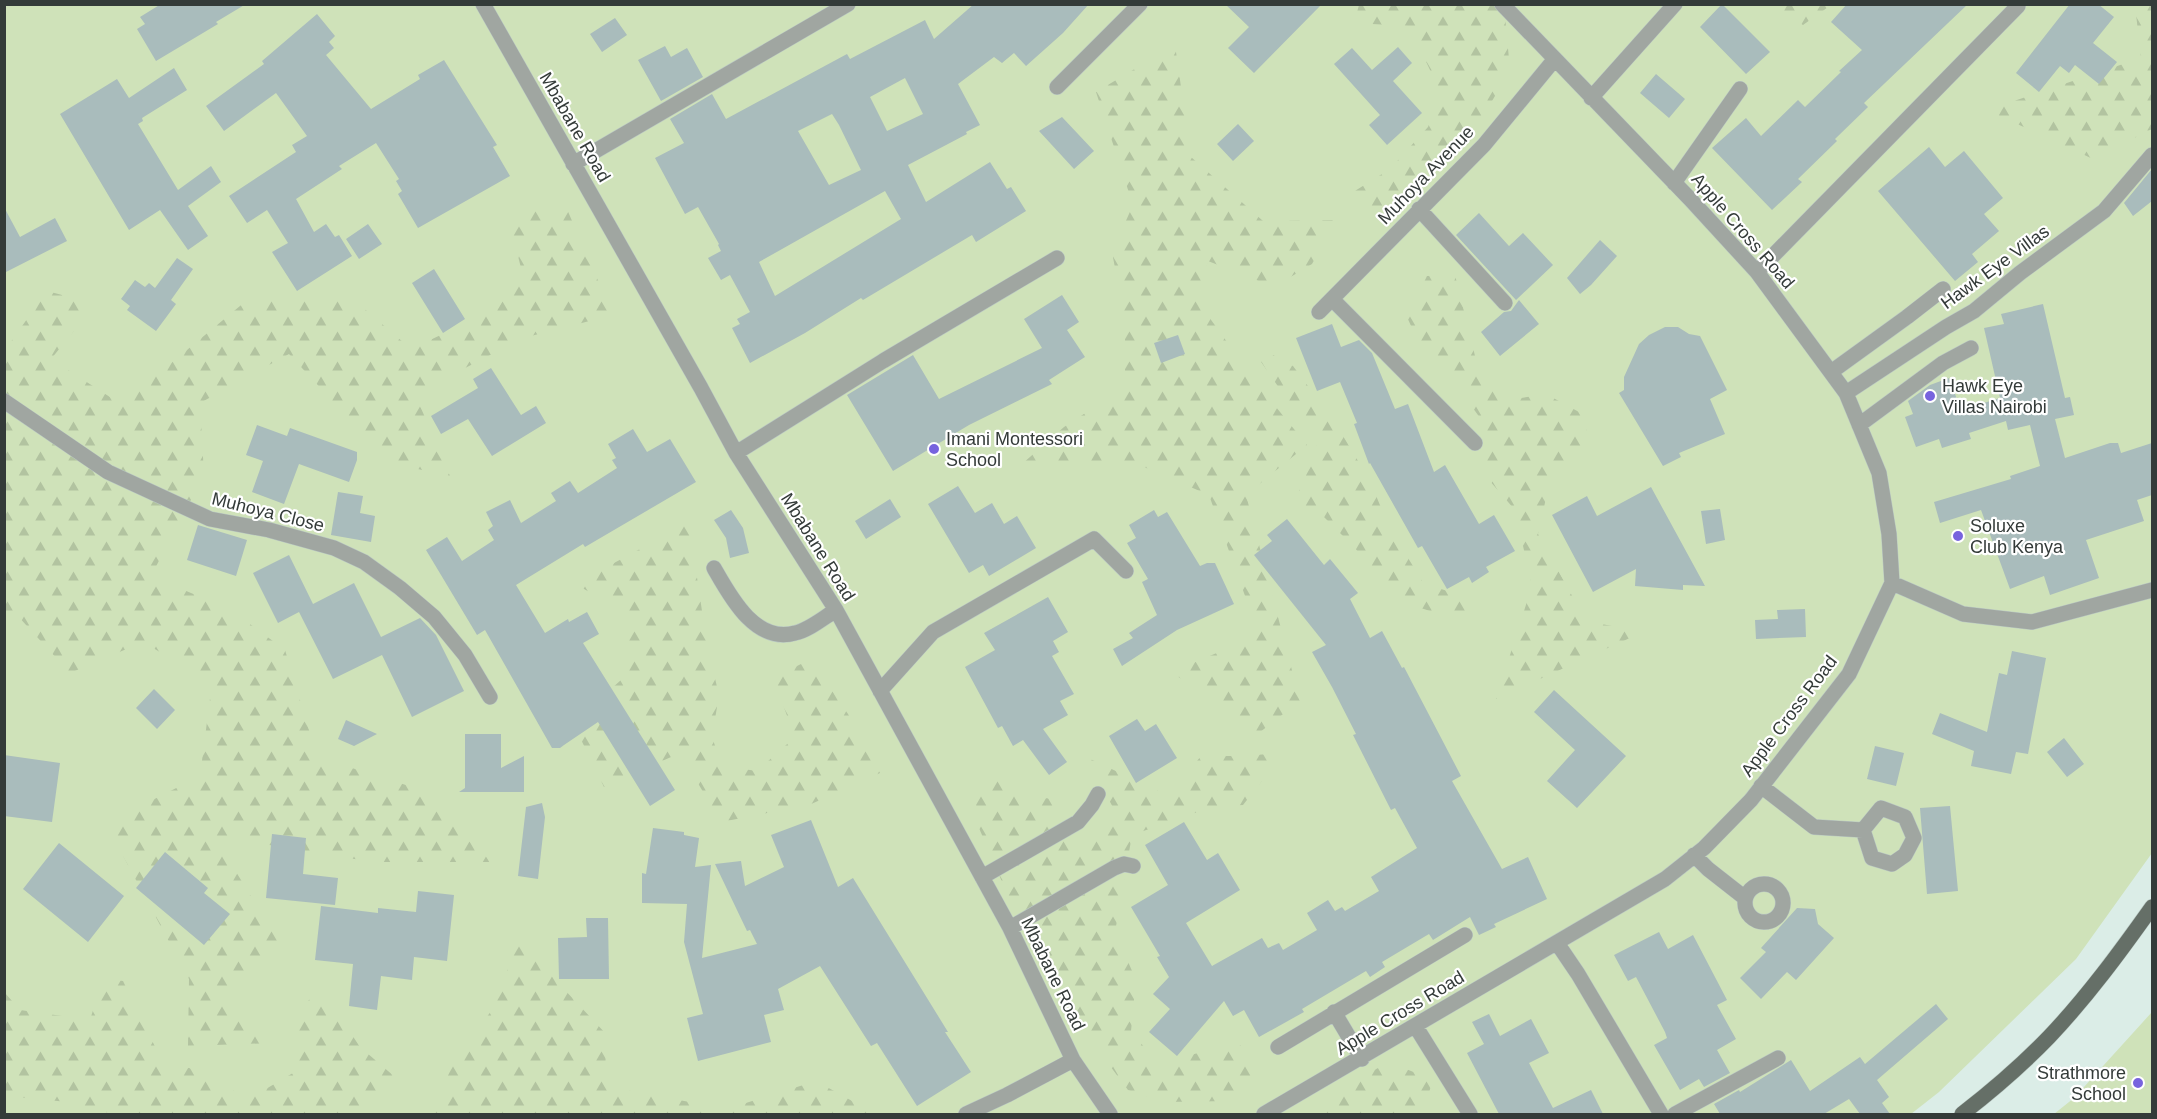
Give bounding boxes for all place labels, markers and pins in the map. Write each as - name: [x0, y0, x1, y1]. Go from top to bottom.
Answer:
- place label: Hawk Eye Villas Nairobi: [1942, 376, 2047, 417]
- marker: Hawk Eye Villas Nairobi: [1923, 389, 1937, 403]
- place label: Imani Montessori School: [946, 429, 1083, 470]
- marker: Imani Montessori School: [927, 442, 941, 456]
- place label: Soluxe Club Kenya: [1970, 516, 2064, 557]
- marker: Soluxe Club Kenya: [1951, 529, 1965, 543]
- place label: Strathmore School: [2037, 1063, 2126, 1104]
- marker: Strathmore School: [2131, 1076, 2145, 1090]

